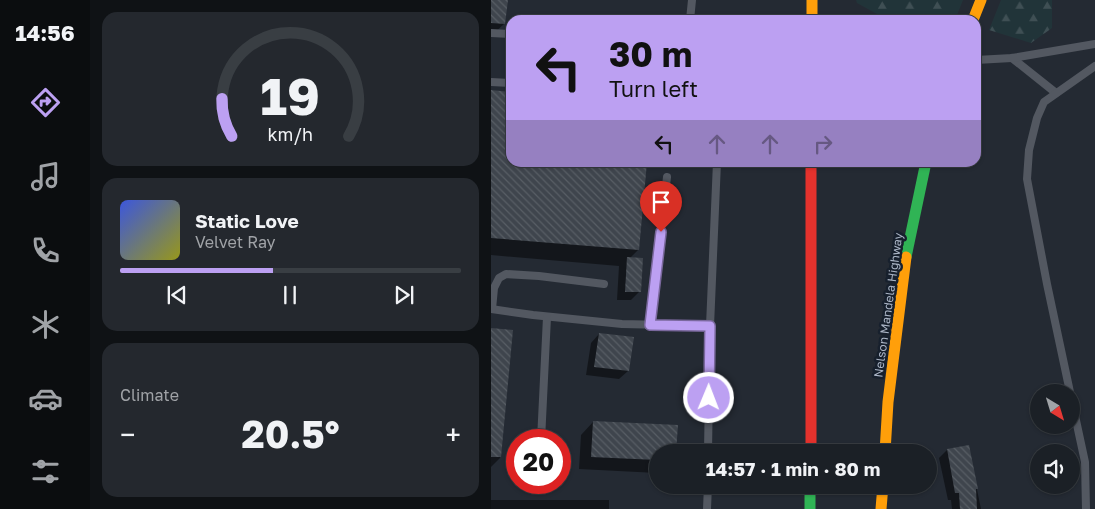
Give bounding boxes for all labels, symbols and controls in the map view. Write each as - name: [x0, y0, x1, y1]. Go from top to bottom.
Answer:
- text: 14:56: [15, 19, 75, 46]
- text: 30 m: [609, 33, 692, 75]
- icon: left: [526, 35, 591, 100]
- text: 19: [261, 64, 320, 126]
- text: Turn left: [609, 75, 698, 102]
- icon: directions: [28, 85, 63, 120]
- text: km/h: [268, 123, 313, 145]
- icon: left: [650, 130, 678, 158]
- icon: ahead: [703, 130, 731, 158]
- icon: ahead: [756, 130, 784, 158]
- icon: right: [809, 130, 837, 158]
- icon: music: [28, 159, 63, 194]
- pin: [640, 181, 682, 232]
- icon: arrive: [647, 188, 675, 216]
- text: Static Love: [195, 209, 299, 232]
- street label: Nelson Mandela Highway: [870, 231, 906, 378]
- text: Velvet Ray: [195, 232, 276, 252]
- icon: phone: [28, 233, 63, 268]
- icon: previous: [163, 281, 191, 309]
- icon: pause: [276, 281, 304, 309]
- icon: next: [390, 281, 418, 309]
- icon: climate: [28, 307, 63, 342]
- position arrow: [682, 371, 734, 423]
- icon: car: [28, 381, 63, 416]
- north arrow: [1030, 384, 1080, 434]
- map controls: [1030, 384, 1080, 494]
- text: Climate: [120, 385, 179, 405]
- text: 20.5°: [241, 411, 340, 456]
- text: −: [120, 418, 135, 451]
- text: +: [446, 418, 461, 451]
- speed limit sign: 20: [506, 429, 571, 494]
- button: sound: [1030, 444, 1080, 494]
- icon: filters: [28, 454, 63, 489]
- text: 14:57 · 1 min · 80 m: [706, 457, 880, 480]

